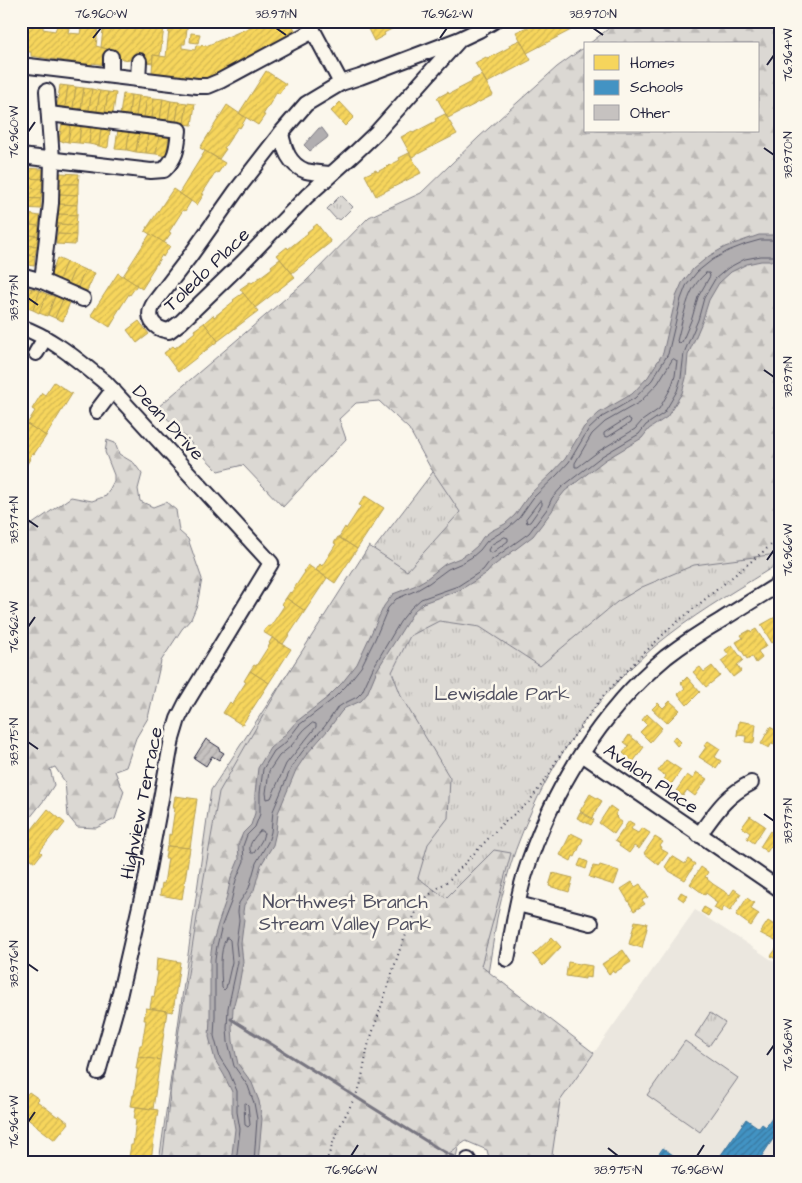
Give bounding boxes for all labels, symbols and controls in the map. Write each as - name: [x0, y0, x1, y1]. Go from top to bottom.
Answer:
- text: 76.960°W: [75, 6, 128, 23]
- text: 38.971°N: [255, 6, 297, 23]
- text: 76.962°W: [421, 6, 474, 23]
- text: 38.970°N: [569, 6, 617, 23]
- text: 76.964°W: [780, 28, 797, 82]
- legend: [584, 42, 760, 132]
- text: Homes: [630, 53, 675, 74]
- text: Schools: [630, 77, 684, 98]
- text: Other: [630, 103, 670, 124]
- text: 76.960°W: [6, 105, 23, 158]
- text: 38.970°N: [780, 131, 797, 179]
- street label: Toledo Place: [158, 222, 256, 318]
- text: 38.973°N: [6, 275, 23, 321]
- text: 38.971°N: [780, 356, 797, 398]
- street label: Dean Drive: [126, 379, 210, 467]
- text: 38.974°N: [6, 495, 23, 544]
- text: 76.966°W: [780, 523, 797, 576]
- text: 76.962°W: [6, 600, 23, 653]
- park label: Lewisdale Park: [434, 681, 570, 708]
- text: 38.975°N: [6, 717, 23, 766]
- street label: Highview Terrace: [114, 725, 171, 882]
- street label: Avalon Place: [598, 737, 704, 821]
- text: 38.973°N: [780, 798, 797, 844]
- park label: Northwest Branch Stream Valley Park: [259, 889, 432, 939]
- text: 38.976°N: [6, 940, 23, 988]
- text: 76.968°W: [780, 1018, 797, 1071]
- text: 76.964°W: [6, 1095, 23, 1149]
- text: 76.966°W: [325, 1162, 378, 1179]
- text: 38.975°N: [594, 1162, 643, 1179]
- text: 76.968°W: [671, 1162, 724, 1179]

